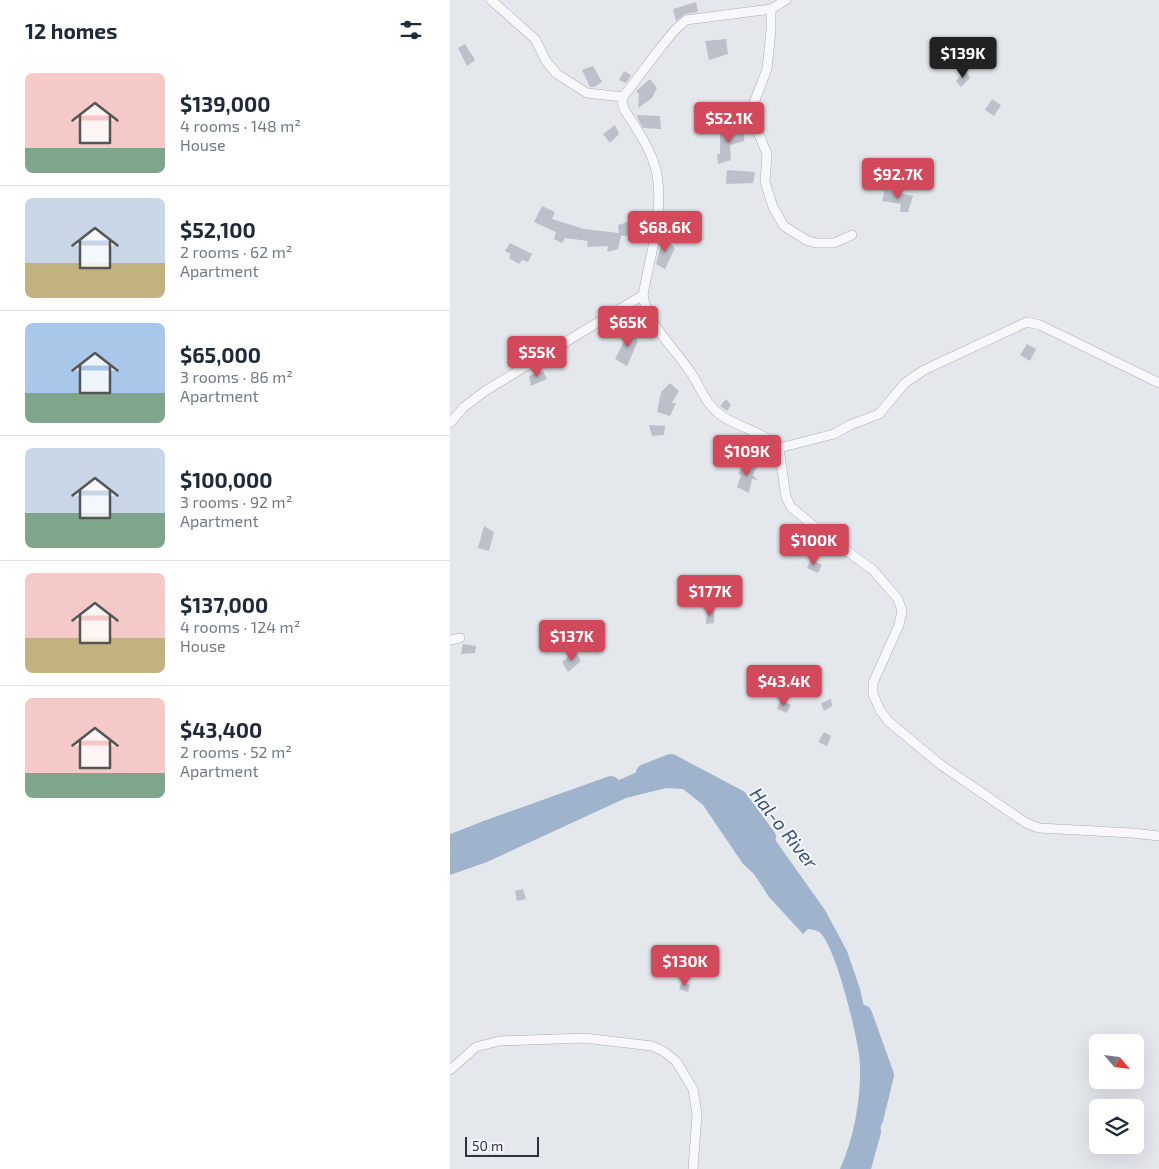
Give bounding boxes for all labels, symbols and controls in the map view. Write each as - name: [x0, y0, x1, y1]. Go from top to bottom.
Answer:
- icon: filters: [397, 16, 425, 44]
- text: 12 homes: [25, 18, 117, 43]
- pin: $139K: [928, 36, 998, 79]
- text: $139K: [941, 43, 985, 62]
- text: $139,000: [180, 91, 270, 116]
- icon: home: [65, 93, 125, 153]
- pin: $52.1K: [688, 102, 770, 144]
- text: $52.1K: [705, 108, 753, 127]
- text: 4 rooms · 148 m²: [180, 116, 301, 135]
- text: House: [180, 135, 226, 154]
- pin: $92.7K: [857, 158, 939, 200]
- text: $92.7K: [873, 164, 923, 183]
- pin: $68.6K: [624, 210, 706, 253]
- text: $52,100: [180, 217, 256, 242]
- text: $68.6K: [639, 217, 691, 236]
- icon: home: [65, 218, 125, 278]
- text: 2 rooms · 62 m²: [180, 242, 292, 261]
- text: Apartment: [180, 261, 259, 280]
- pin: $65K: [598, 306, 658, 348]
- text: $65K: [609, 312, 647, 331]
- pin: $55K: [507, 336, 567, 378]
- text: $65,000: [180, 342, 261, 367]
- text: $55K: [518, 342, 556, 361]
- icon: home: [65, 343, 125, 403]
- text: 3 rooms · 86 m²: [180, 367, 293, 386]
- text: Apartment: [180, 386, 259, 405]
- pin: $109K: [712, 434, 782, 477]
- text: $109K: [724, 441, 770, 460]
- text: $100,000: [180, 467, 273, 492]
- icon: home: [65, 468, 125, 528]
- text: 3 rooms · 92 m²: [180, 492, 292, 511]
- text: Apartment: [180, 511, 259, 530]
- pin: $100K: [779, 524, 849, 566]
- text: $100K: [791, 530, 837, 549]
- pin: $177K: [675, 574, 745, 617]
- text: $177K: [688, 581, 732, 600]
- text: $137,000: [180, 592, 268, 617]
- icon: home: [65, 593, 125, 653]
- text: 4 rooms · 124 m²: [180, 617, 300, 636]
- pin: $137K: [537, 620, 607, 662]
- text: $137K: [550, 626, 594, 645]
- text: House: [180, 636, 226, 655]
- pin: $43.4K: [743, 664, 825, 707]
- text: $43.4K: [758, 671, 810, 690]
- text: $43,400: [180, 717, 262, 742]
- icon: home: [65, 718, 125, 778]
- text: 2 rooms · 52 m²: [180, 742, 292, 761]
- text: Apartment: [180, 761, 259, 780]
- water label: Hal-o River: [746, 783, 823, 873]
- pin: $130K: [650, 944, 720, 987]
- text: $130K: [662, 951, 708, 970]
- north arrow: [1089, 1034, 1144, 1089]
- map controls: [1089, 1034, 1144, 1154]
- button: layers: [1089, 1099, 1144, 1154]
- scale bar: [465, 1134, 539, 1157]
- text: 50 m: [472, 1137, 503, 1154]

